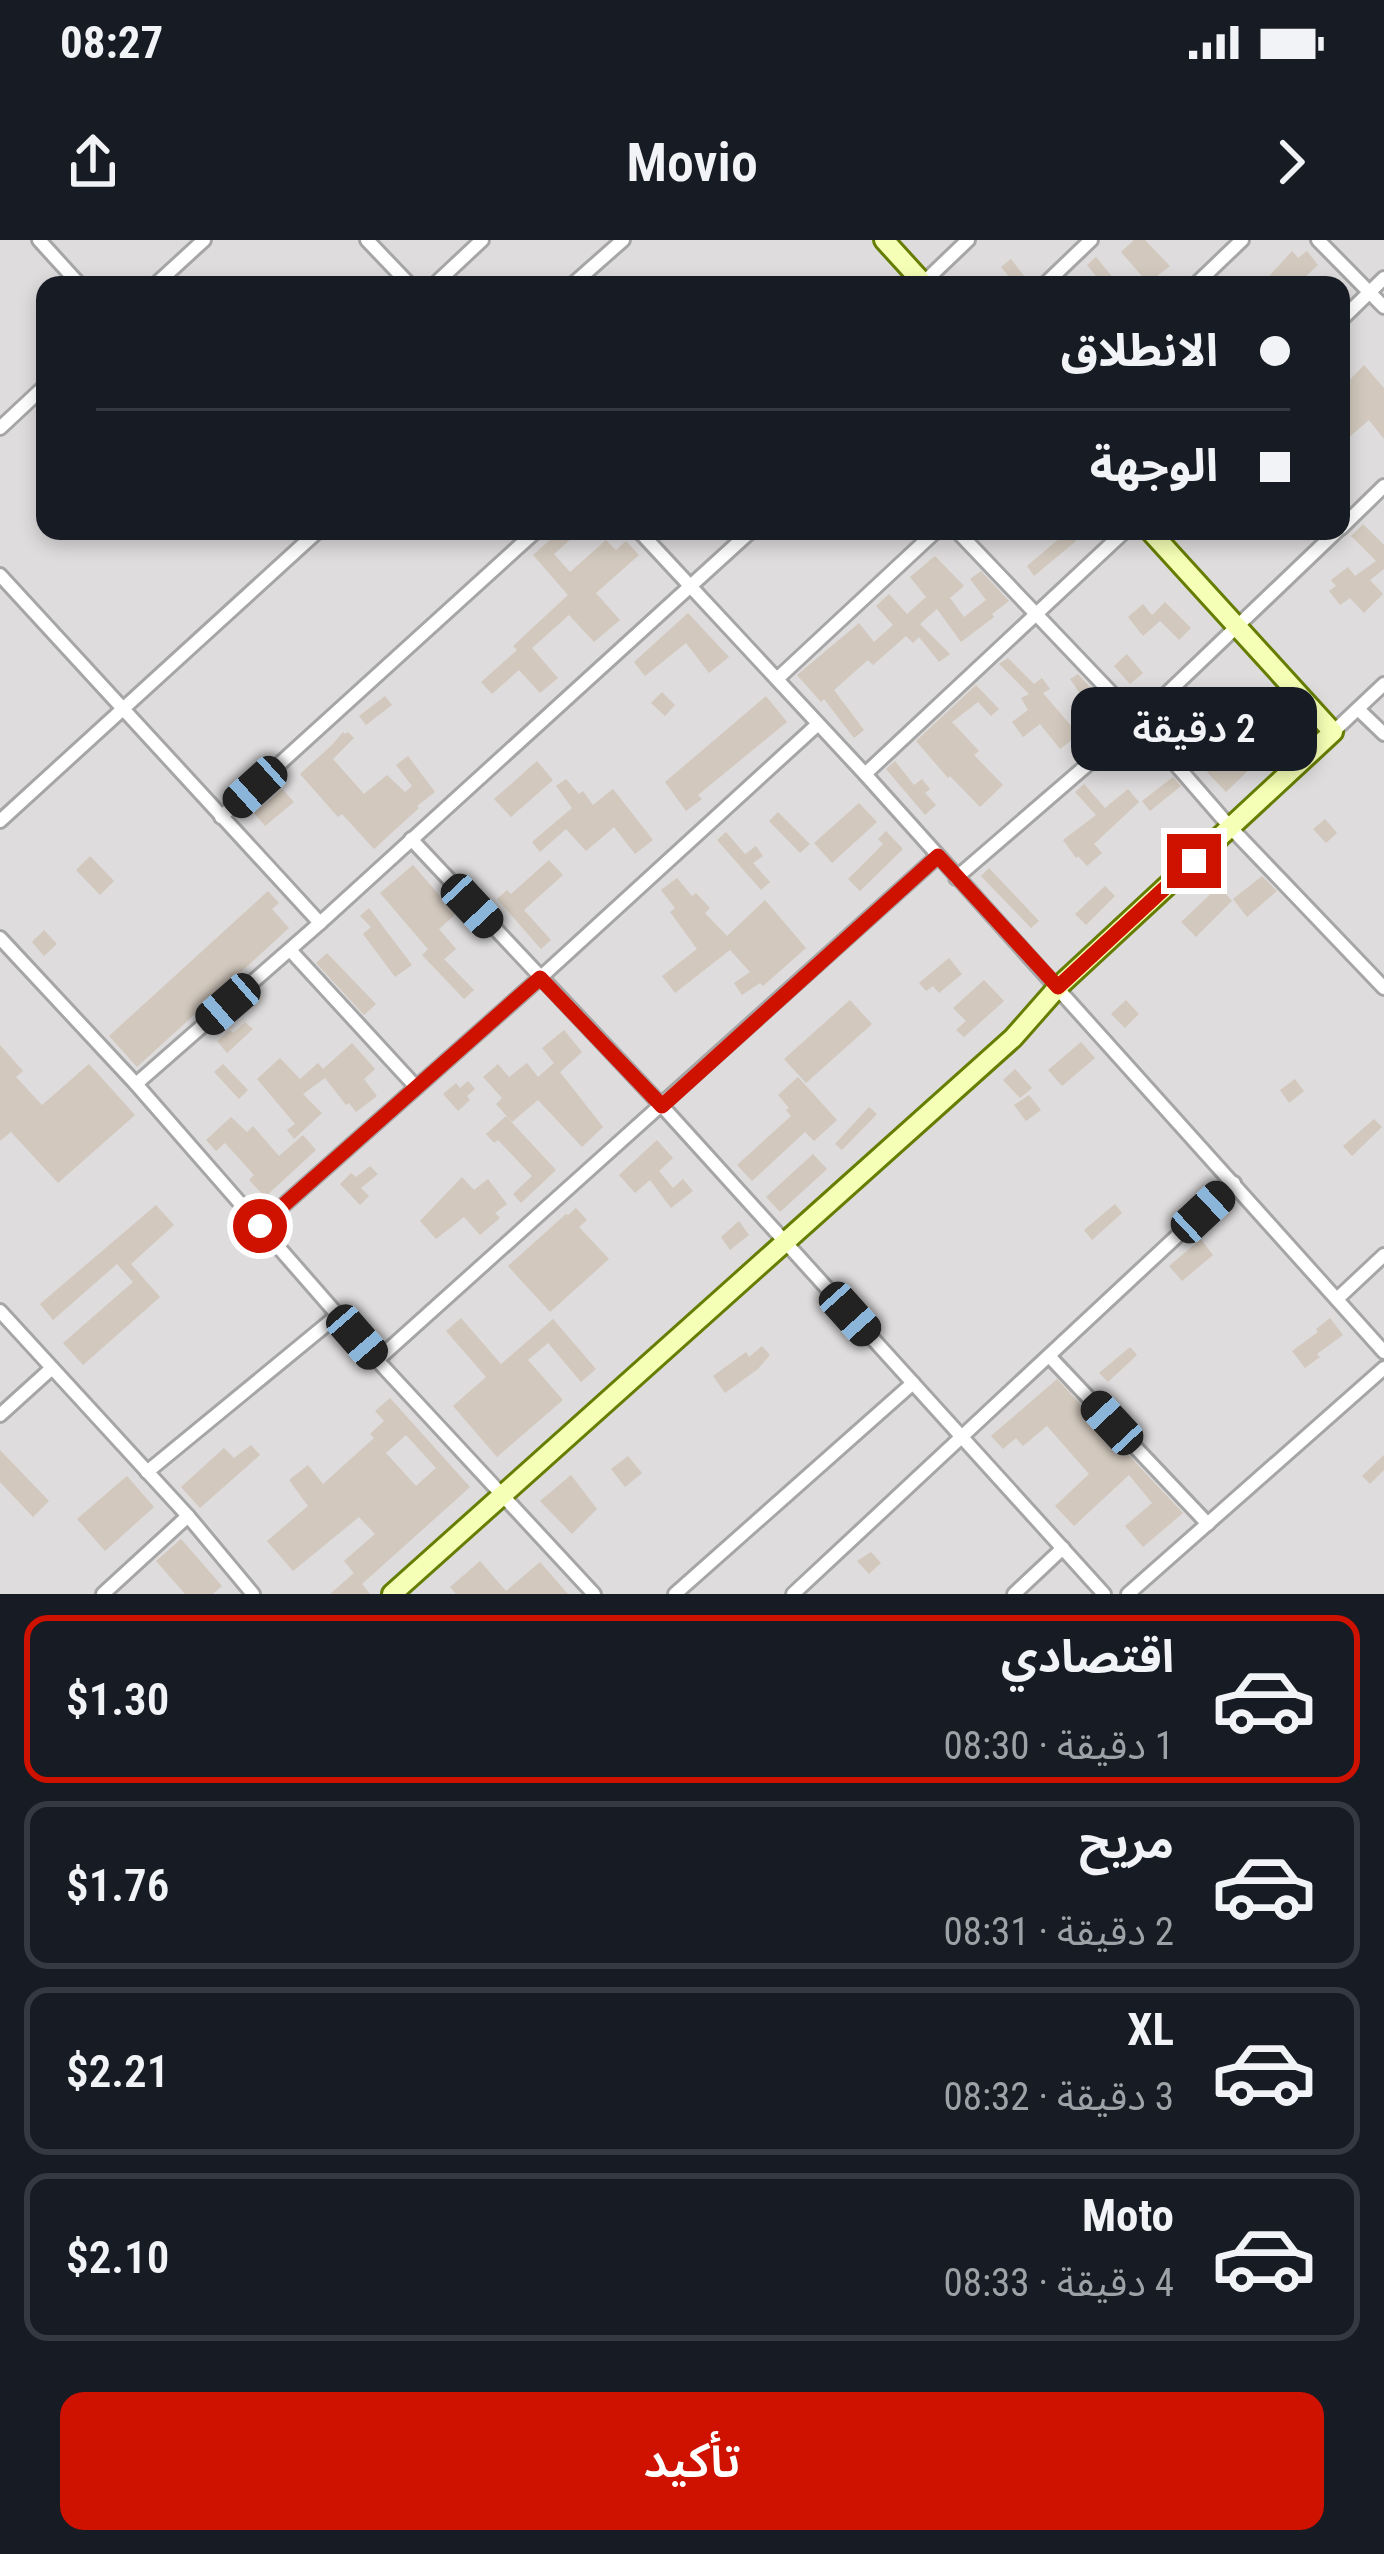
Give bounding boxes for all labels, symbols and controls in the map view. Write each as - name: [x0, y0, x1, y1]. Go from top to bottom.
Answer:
- text: 08:27: [60, 16, 163, 69]
- icon: share: [60, 129, 126, 195]
- icon: forward: [1258, 129, 1324, 195]
- text: Movio: [626, 131, 758, 194]
- text: الانطلاق: [1061, 324, 1218, 377]
- text: الوجهة: [1090, 439, 1218, 492]
- callout: 2 دقيقة: [1071, 687, 1317, 771]
- text: 2 دقيقة: [1132, 706, 1256, 752]
- car: [216, 750, 294, 824]
- route end: [1167, 834, 1221, 888]
- car: [434, 867, 510, 945]
- car: [189, 967, 267, 1041]
- car: [1164, 1174, 1242, 1250]
- route start: [233, 1199, 287, 1253]
- car: [813, 1275, 887, 1353]
- car: [320, 1298, 394, 1376]
- car: [1074, 1384, 1150, 1462]
- text: اقتصادي: [1001, 1630, 1174, 1683]
- icon: car: [1210, 1645, 1318, 1753]
- text: $1.30: [66, 1673, 169, 1726]
- text: 1 دقيقة · 08:30: [943, 1723, 1174, 1769]
- text: مريح: [1079, 1816, 1174, 1869]
- icon: car: [1210, 1831, 1318, 1939]
- text: $1.76: [66, 1859, 169, 1912]
- text: 2 دقيقة · 08:31: [943, 1909, 1174, 1955]
- text: XL: [1127, 2003, 1174, 2056]
- icon: car: [1210, 2017, 1318, 2125]
- text: $2.21: [66, 2045, 169, 2098]
- text: 3 دقيقة · 08:32: [943, 2074, 1174, 2120]
- text: Moto: [1082, 2189, 1174, 2242]
- icon: car: [1210, 2203, 1318, 2311]
- text: $2.10: [66, 2231, 169, 2284]
- text: 4 دقيقة · 08:33: [943, 2260, 1174, 2306]
- button: تأكيد: [60, 2392, 1324, 2530]

